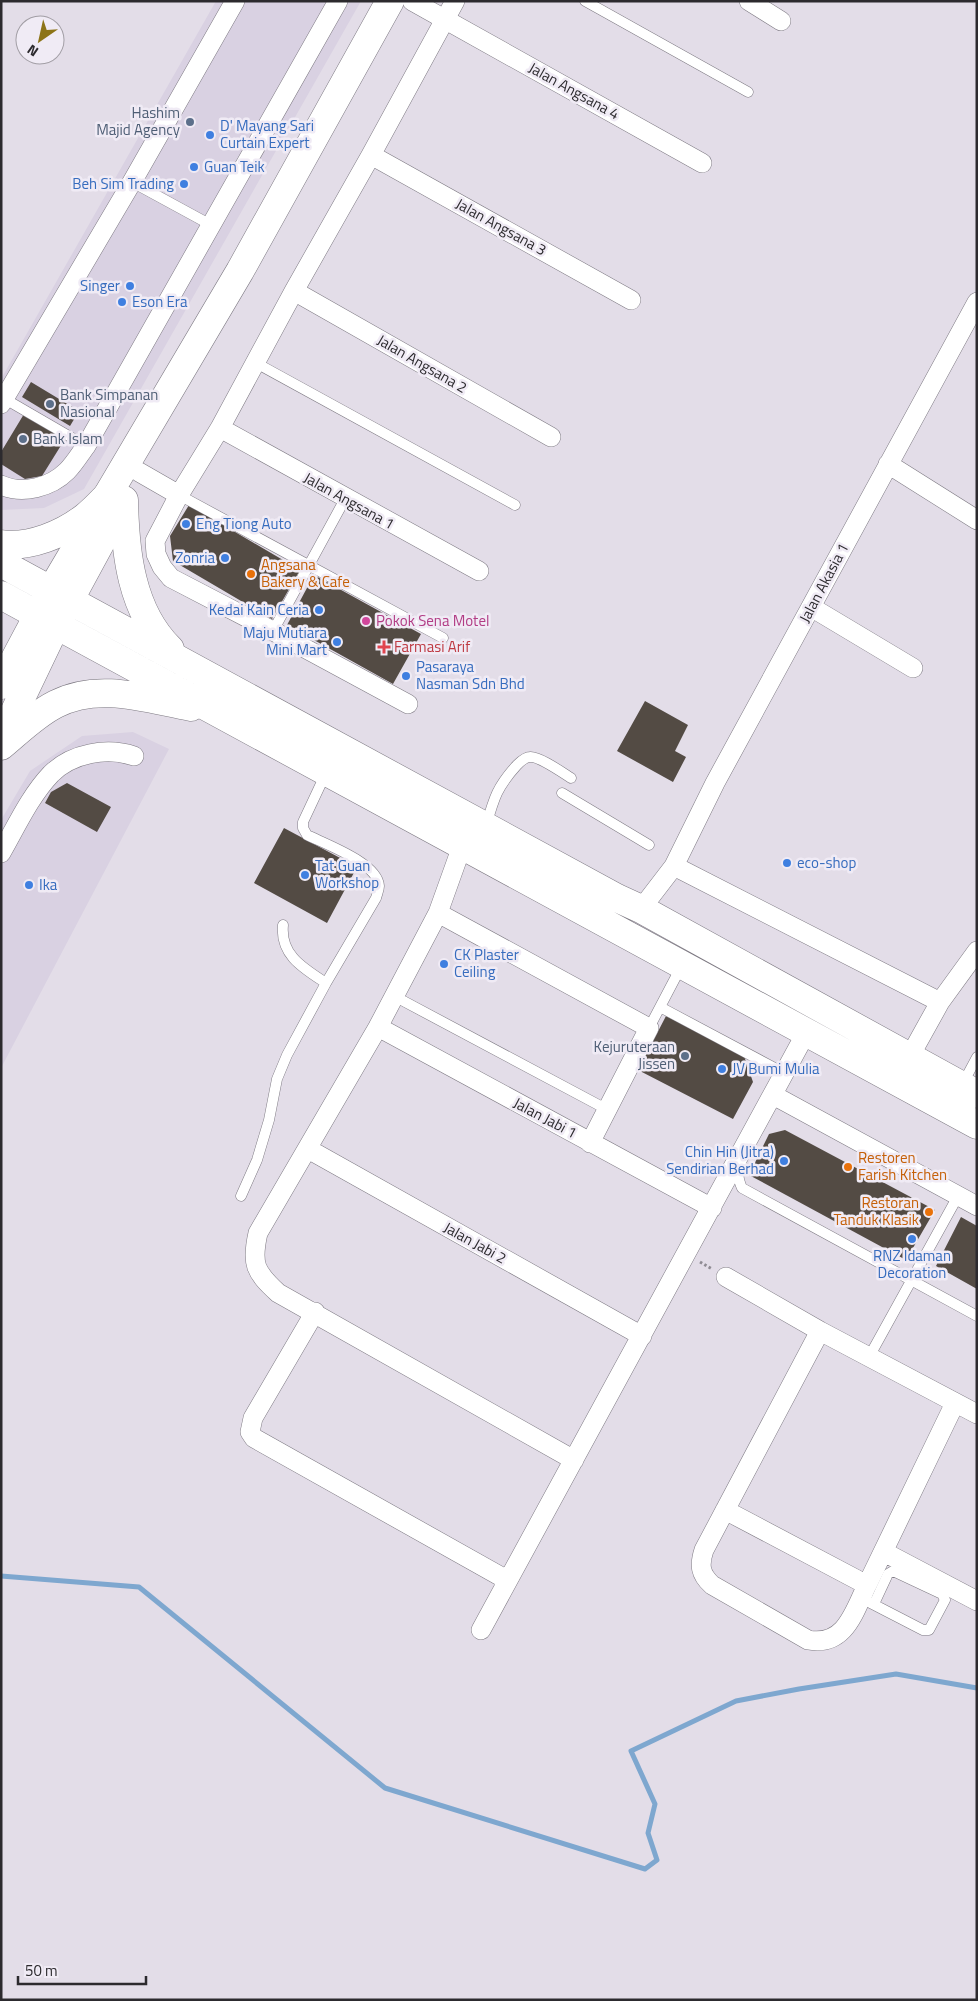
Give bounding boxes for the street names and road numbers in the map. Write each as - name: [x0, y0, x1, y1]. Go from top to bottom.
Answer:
- street label: Jalan Angsana 4: [525, 56, 624, 125]
- street label: Jalan Angsana 3: [452, 192, 551, 261]
- street label: Jalan Angsana 2: [373, 328, 472, 399]
- street label: Jalan Angsana 1: [300, 466, 399, 535]
- street label: Jalan Akasia 1: [793, 539, 854, 627]
- street label: Jalan Jabi 1: [509, 1091, 581, 1144]
- street label: Jalan Jabi 2: [440, 1216, 511, 1269]

